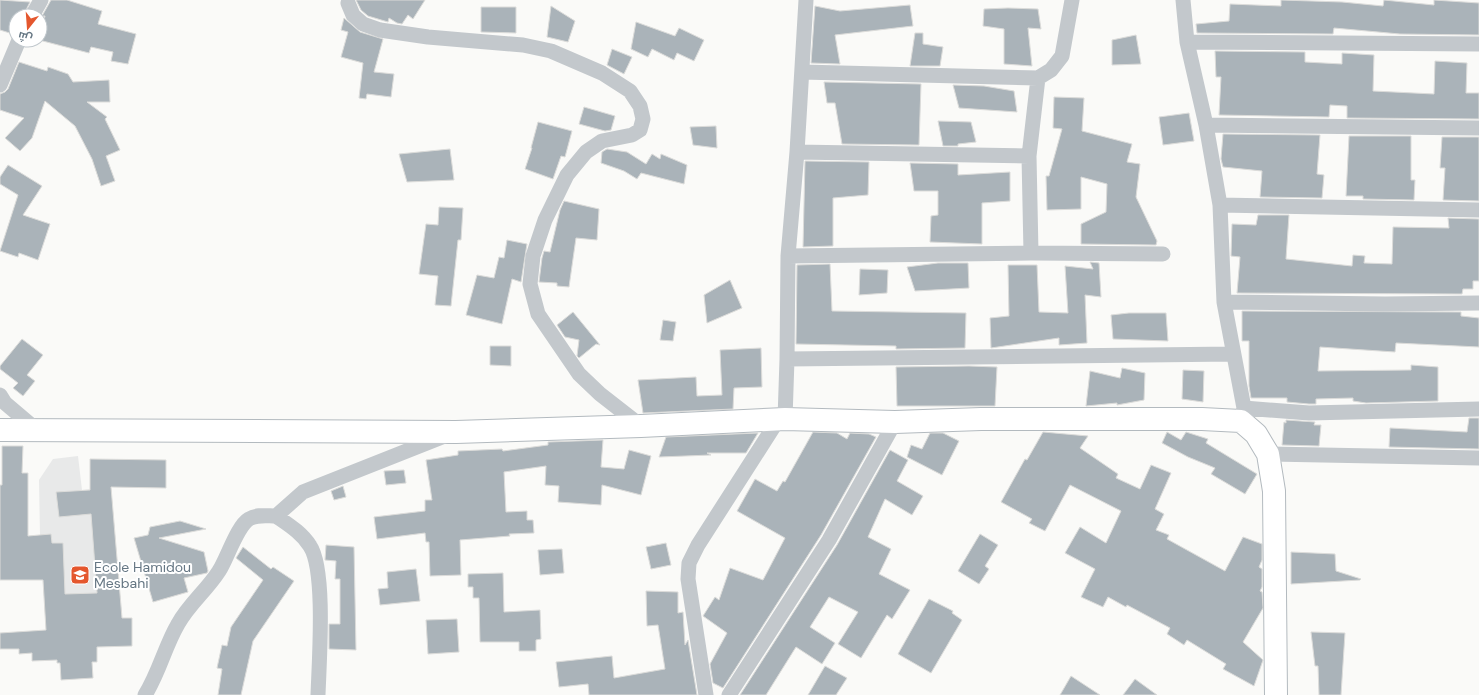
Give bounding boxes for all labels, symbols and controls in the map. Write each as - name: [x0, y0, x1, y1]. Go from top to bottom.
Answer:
- north arrow: [8, 8, 48, 48]
- text: ش: [16, 29, 34, 46]
- place label: Ecole Hamidou Mesbahi: [94, 558, 191, 592]
- school or university icon: Ecole Hamidou Mesbahi: [69, 564, 91, 586]

